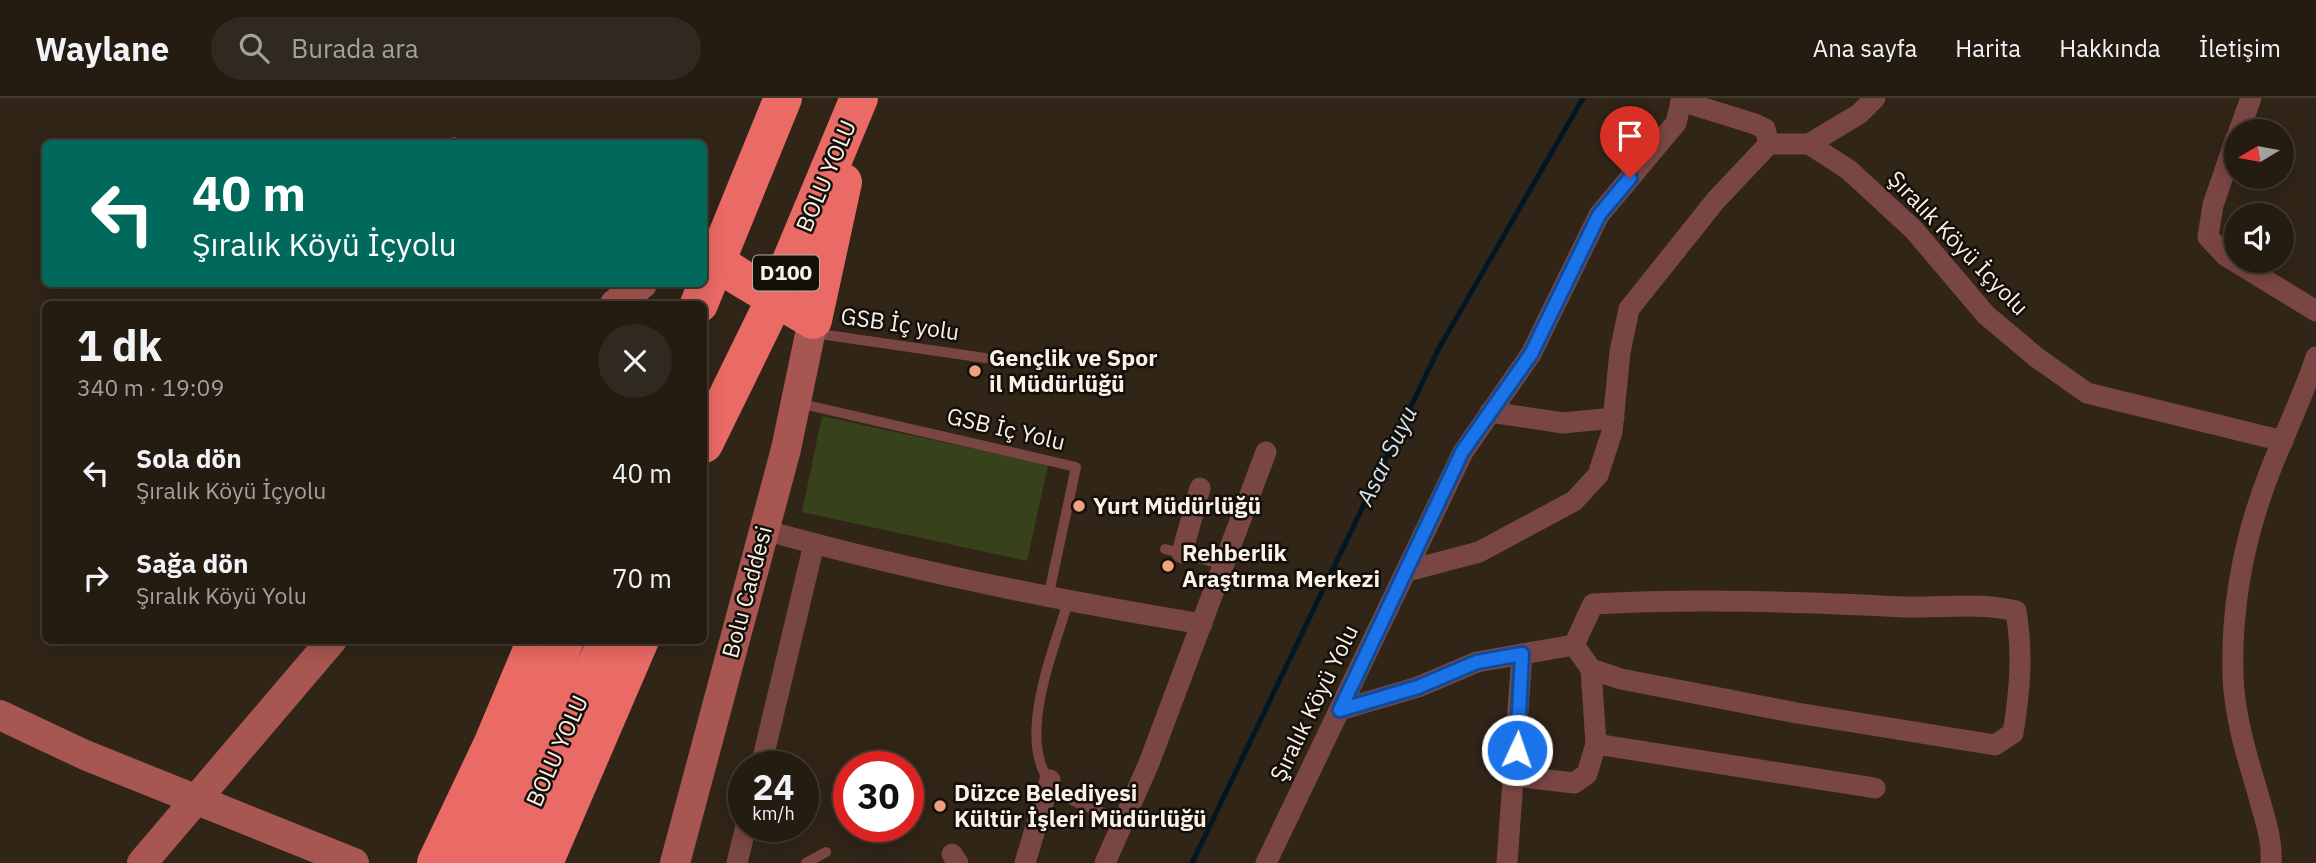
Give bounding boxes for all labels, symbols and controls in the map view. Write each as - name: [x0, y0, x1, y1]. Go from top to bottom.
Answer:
- search box: [211, 17, 701, 80]
- text: Waylane: [35, 27, 169, 70]
- icon: search: [235, 29, 273, 67]
- text: Burada ara: [291, 31, 419, 65]
- text: Ana sayfa: [1813, 32, 1917, 64]
- text: Harita: [1955, 32, 2021, 64]
- text: Hakkında: [2059, 32, 2161, 64]
- text: İletişim: [2199, 32, 2281, 64]
- pin: [1600, 106, 1660, 178]
- street label: BOLU YOLU: [788, 115, 862, 236]
- icon: arrive: [1611, 117, 1649, 155]
- north arrow: [2224, 119, 2294, 189]
- map controls: [2224, 119, 2294, 273]
- text: 40 m: [192, 161, 306, 224]
- street label: Şıralık Köyü İçyolu: [1882, 163, 2036, 321]
- icon: left: [77, 168, 168, 259]
- button: sound: [2224, 203, 2294, 273]
- text: Şıralık Köyü İçyolu: [192, 223, 457, 265]
- road number: D100: [753, 256, 819, 290]
- street label: GSB İç yolu: [839, 300, 961, 346]
- text: 1 dk: [77, 318, 162, 373]
- button: close: [598, 324, 672, 398]
- place label: Gençlik ve Spor il Müdürlüğü: [989, 342, 1157, 398]
- marker: Gençlik ve Spor il Müdürlüğü: [967, 363, 983, 379]
- text: 340 m · 19:09: [77, 372, 224, 402]
- street label: GSB İç Yolu: [944, 400, 1068, 456]
- water label: Asar Suyu: [1348, 400, 1424, 512]
- text: Sola dön: [136, 441, 242, 475]
- icon: left: [77, 454, 115, 492]
- text: 40 m: [612, 456, 672, 490]
- text: Şıralık Köyü İçyolu: [136, 475, 326, 505]
- place label: Yurt Müdürlüğü: [1093, 490, 1261, 520]
- marker: Yurt Müdürlüğü: [1071, 498, 1087, 514]
- street label: Bolu Caddesi: [714, 522, 778, 661]
- place label: Rehberlik Araştırma Merkezi: [1182, 537, 1380, 593]
- text: Sağa dön: [136, 546, 248, 580]
- marker: Rehberlik Araştırma Merkezi: [1160, 558, 1176, 574]
- icon: right: [77, 559, 115, 597]
- text: 70 m: [612, 561, 672, 595]
- text: Şıralık Köyü Yolu: [136, 580, 307, 610]
- street label: Şıralık Köyü Yolu: [1262, 619, 1364, 786]
- street label: BOLU YOLU: [518, 690, 594, 811]
- position arrow: [1480, 713, 1554, 787]
- speed limit sign: 30: [833, 751, 924, 842]
- text: 24: [752, 764, 795, 810]
- place label: Düzce Belediyesi Kültür İşleri Müdürlüğü: [954, 777, 1207, 833]
- marker: Düzce Belediyesi Kültür İşleri Müdürlüğü: [932, 798, 948, 814]
- text: km/h: [752, 802, 795, 825]

